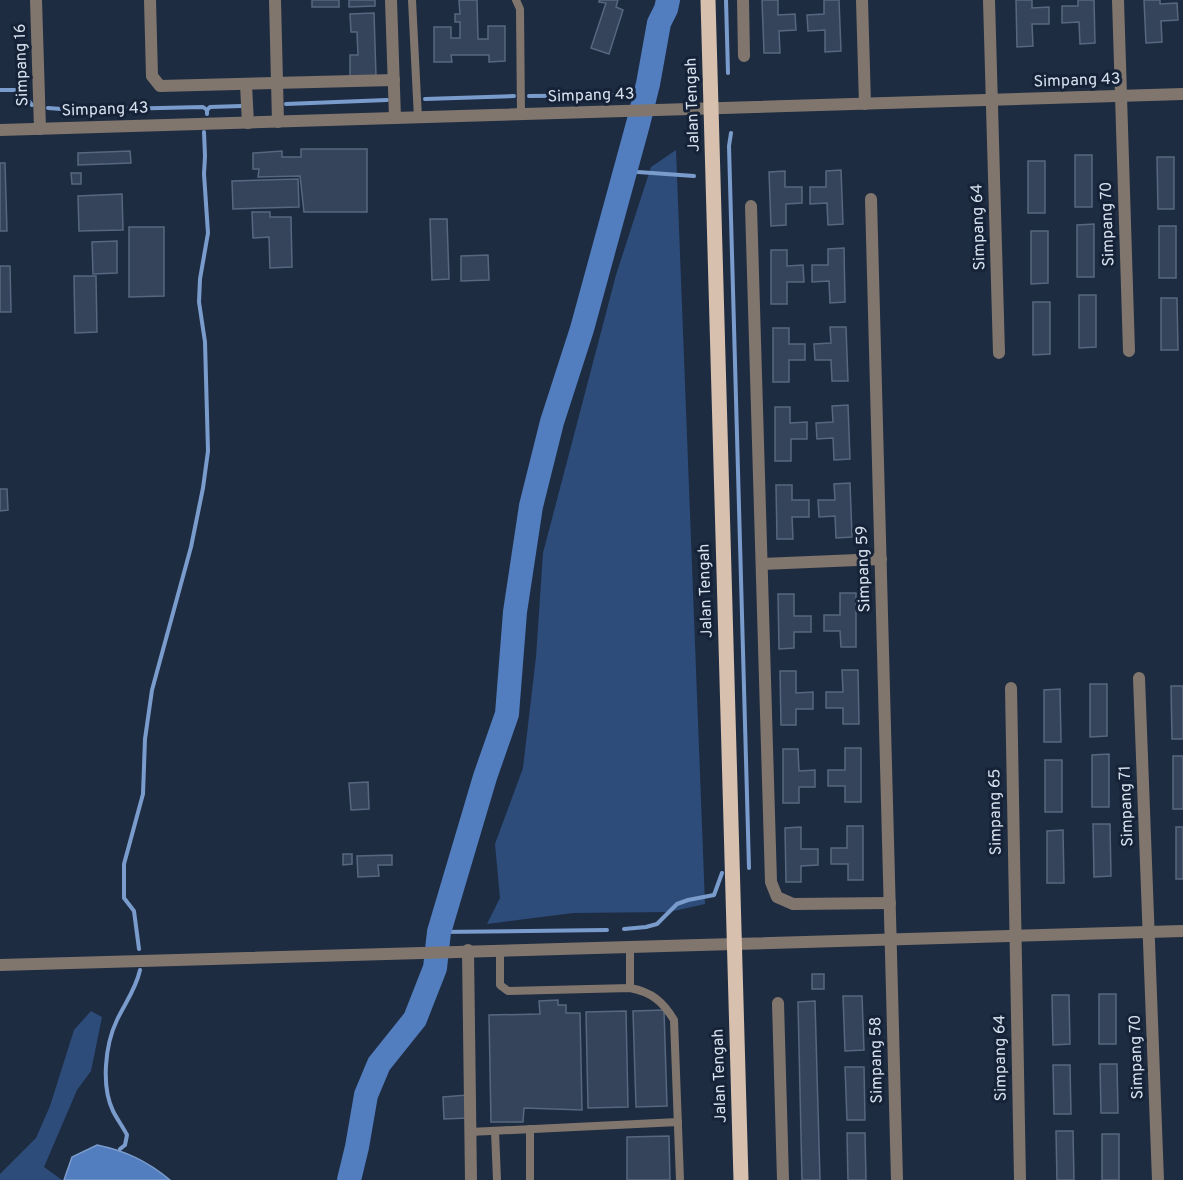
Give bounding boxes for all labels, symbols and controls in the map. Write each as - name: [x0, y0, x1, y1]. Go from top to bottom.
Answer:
- street label: Simpang 16: [11, 23, 33, 107]
- street label: Jalan Tengah: [681, 57, 705, 153]
- street label: Simpang 43: [1033, 69, 1121, 93]
- street label: Simpang 43: [547, 84, 635, 108]
- street label: Simpang 43: [61, 98, 149, 122]
- street label: Simpang 70: [1097, 181, 1119, 267]
- street label: Simpang 64: [967, 183, 991, 271]
- street label: Simpang 59: [852, 525, 876, 613]
- street label: Jalan Tengah: [694, 543, 718, 639]
- street label: Simpang 71: [1116, 765, 1138, 847]
- street label: Simpang 65: [985, 768, 1007, 856]
- street label: Simpang 64: [990, 1014, 1012, 1102]
- street label: Simpang 70: [1126, 1014, 1148, 1100]
- street label: Simpang 58: [866, 1016, 888, 1104]
- street label: Jalan Tengah: [708, 1028, 732, 1124]

